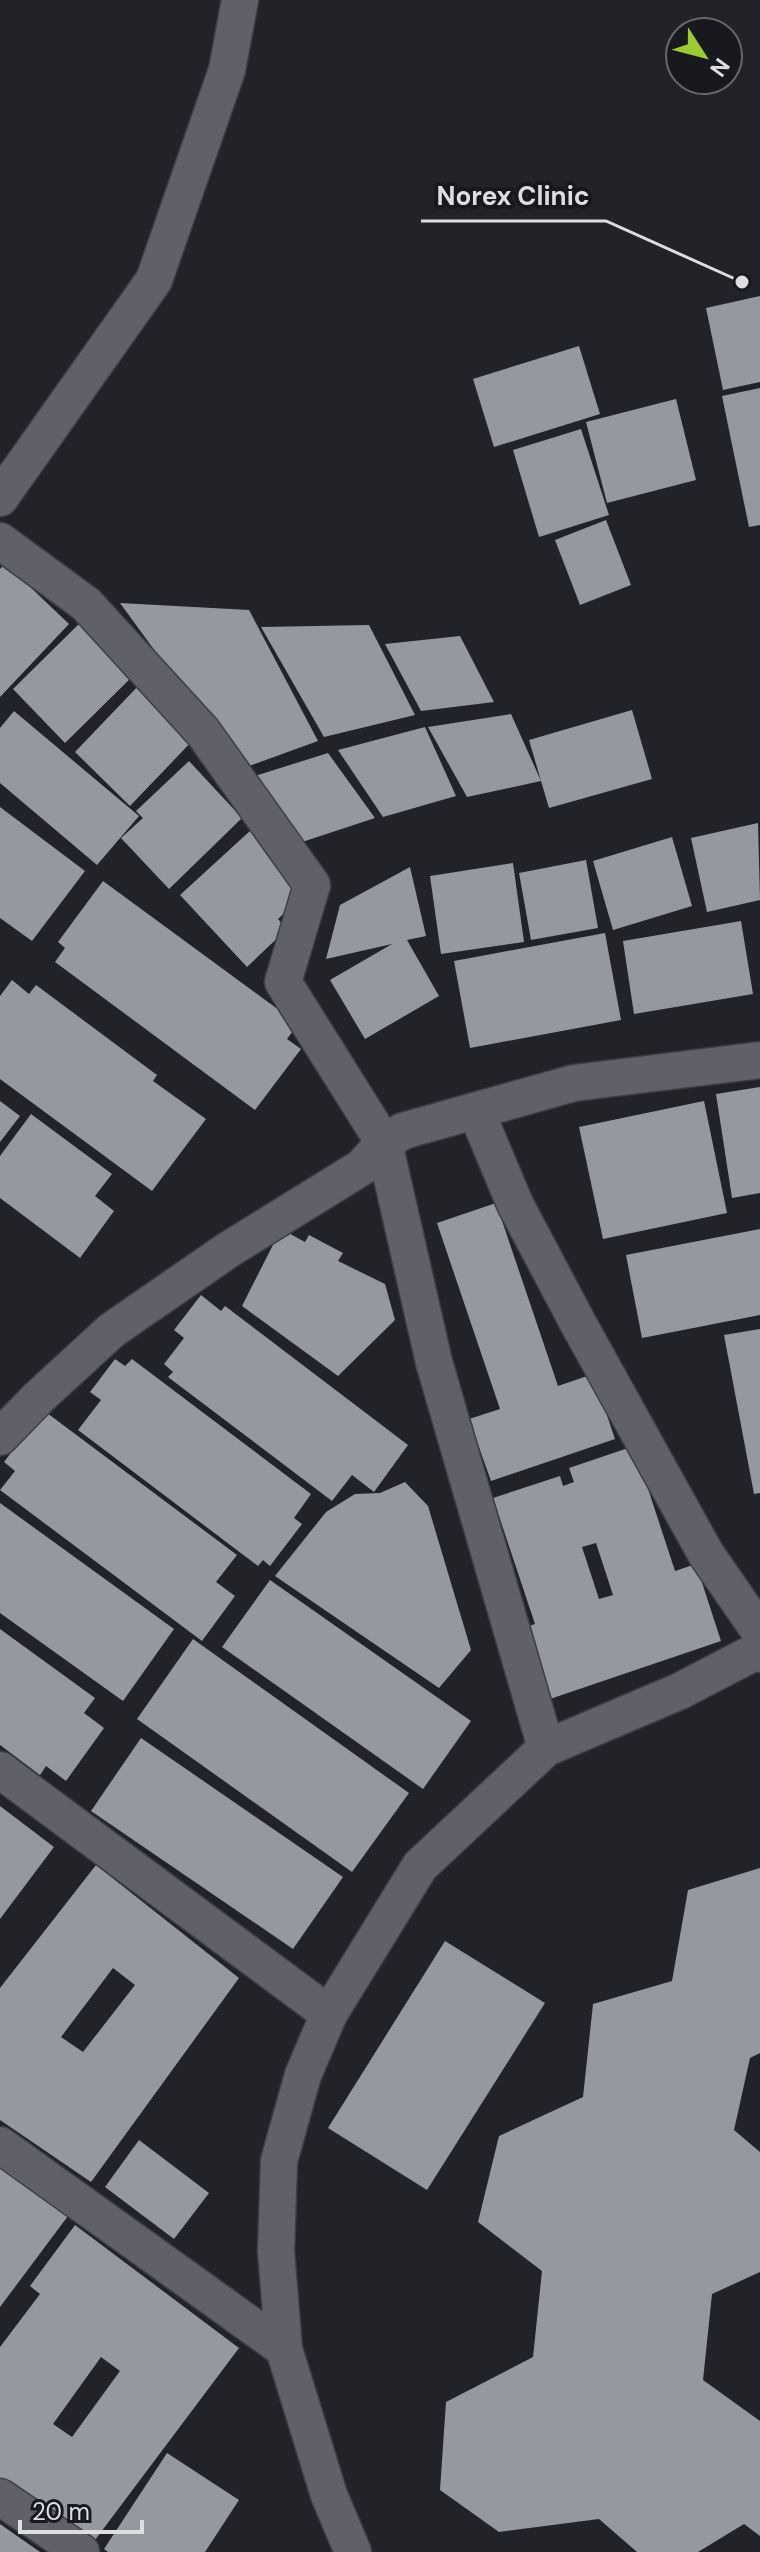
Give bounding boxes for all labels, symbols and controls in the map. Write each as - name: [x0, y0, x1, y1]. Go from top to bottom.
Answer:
- north arrow: [664, 16, 744, 96]
- text: N: [703, 52, 736, 82]
- callout: Norex Clinic: [421, 171, 606, 221]
- text: Norex Clinic: [436, 179, 590, 213]
- scale bar: [20, 2484, 142, 2534]
- text: 20 m: [32, 2496, 90, 2527]

